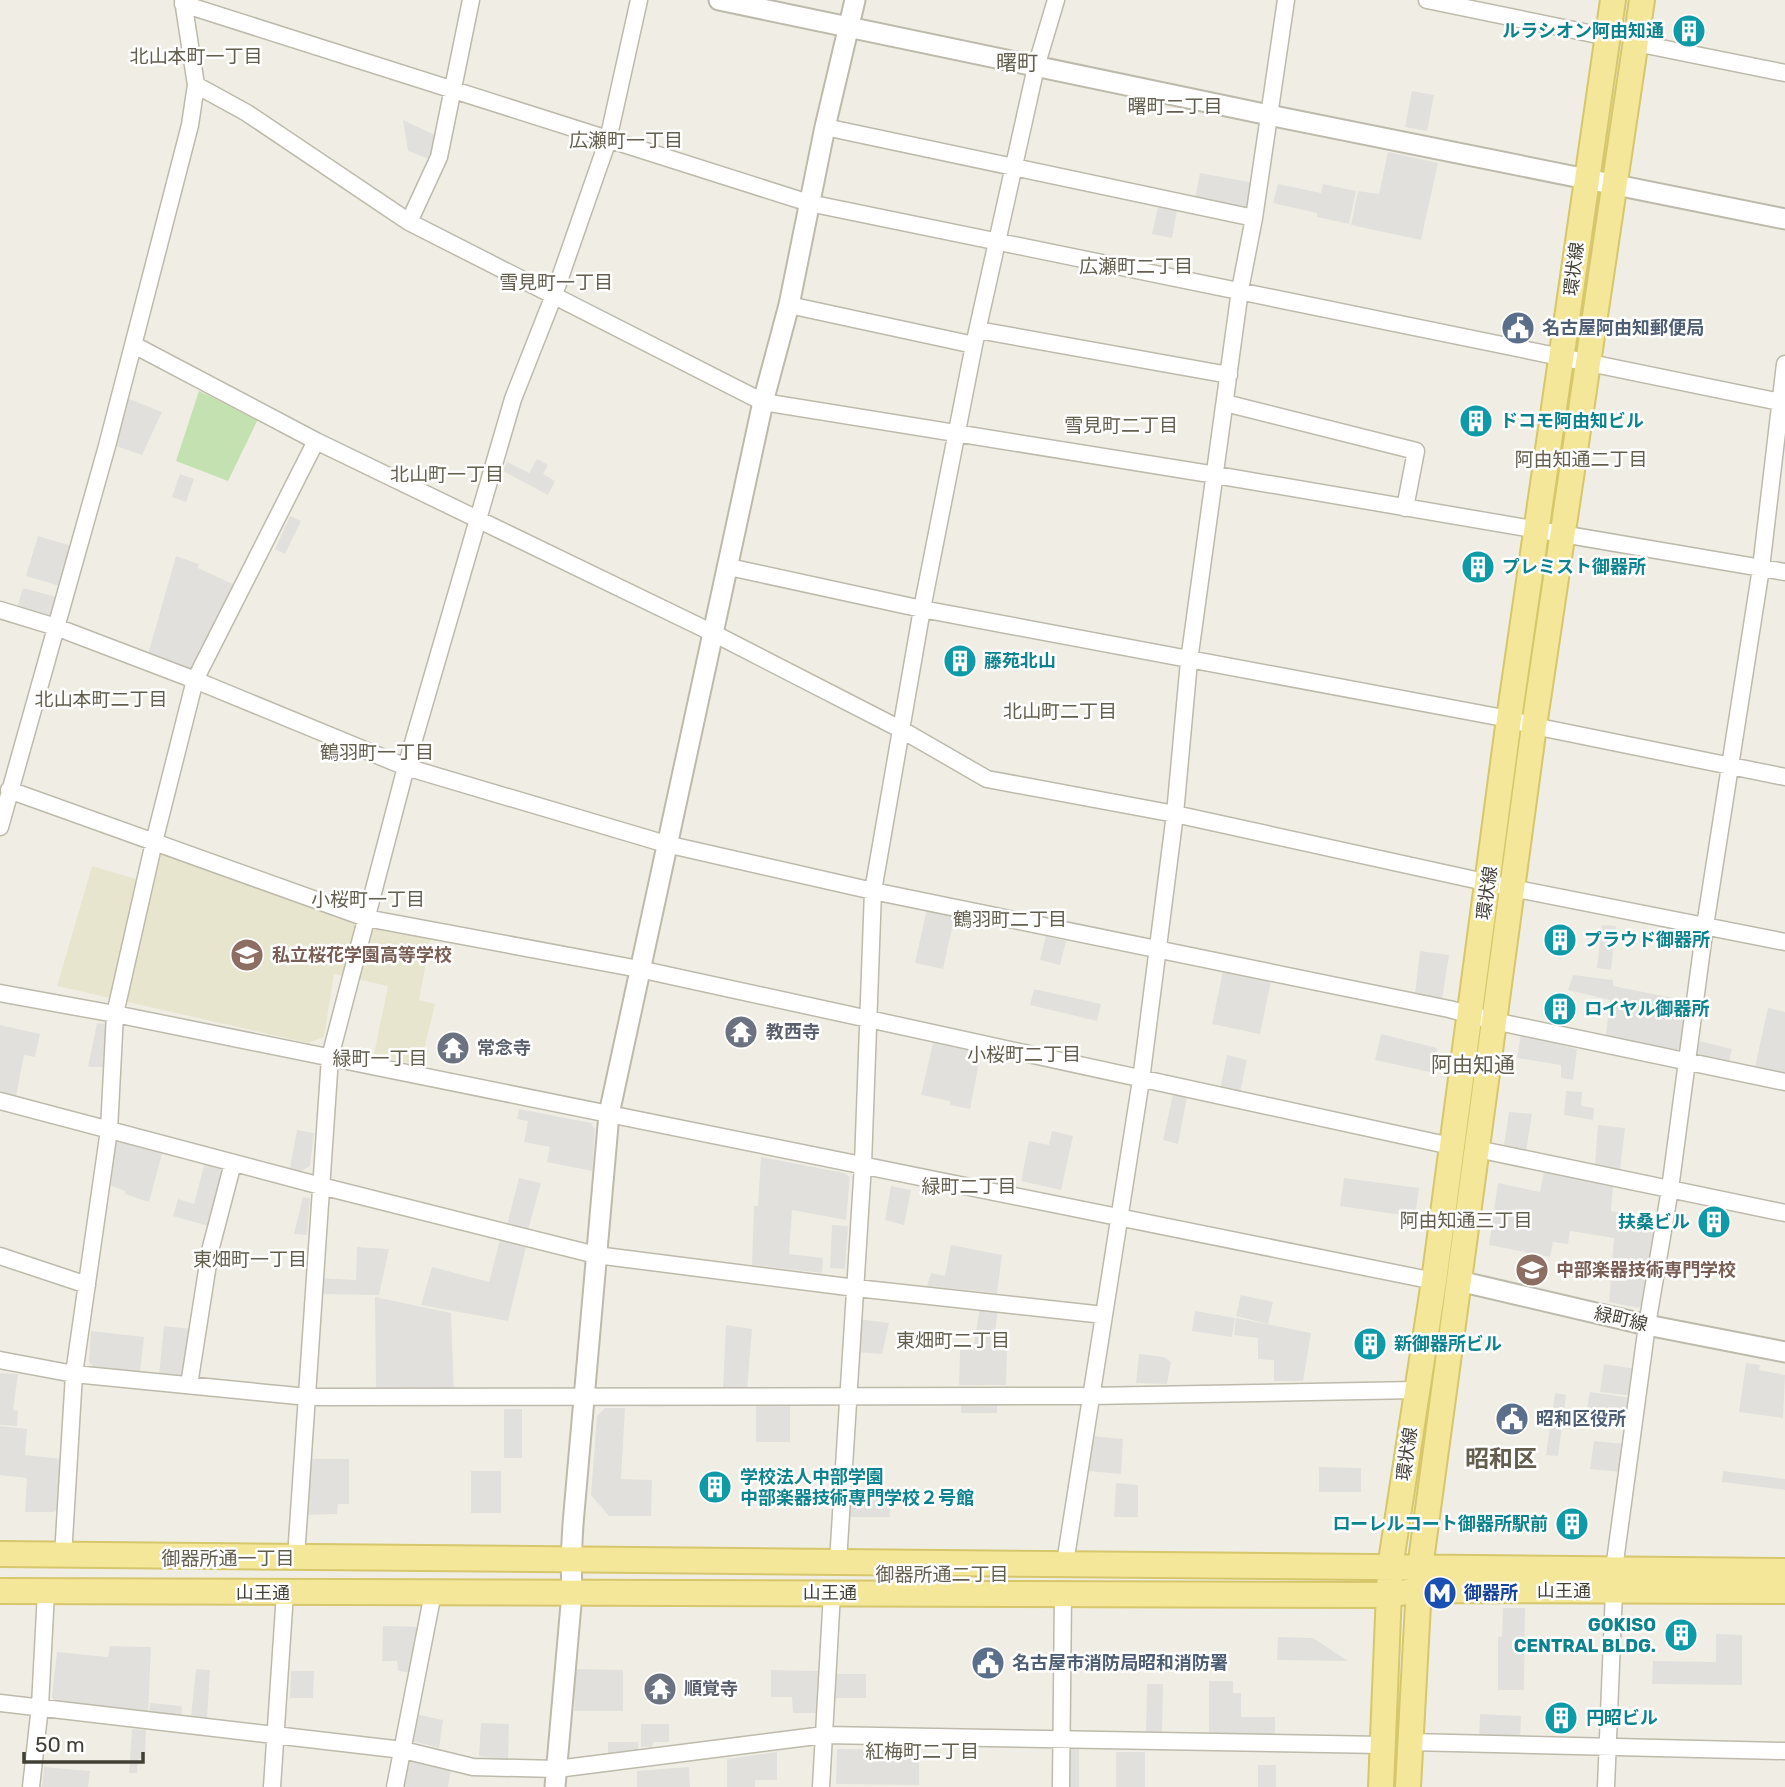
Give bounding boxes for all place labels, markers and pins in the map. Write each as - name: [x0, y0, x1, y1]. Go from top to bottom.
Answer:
- building icon: ルラシオン阿由知通: [1670, 12, 1708, 50]
- place label: ルラシオン阿由知通: [1502, 20, 1664, 42]
- public building icon: 名古屋阿由知郵便局: [1499, 309, 1537, 347]
- place label: 名古屋阿由知郵便局: [1542, 317, 1704, 339]
- building icon: ドコモ阿由知ビル: [1457, 402, 1495, 440]
- place label: ドコモ阿由知ビル: [1500, 410, 1644, 432]
- building icon: プレミスト御器所: [1459, 548, 1497, 586]
- place label: プレミスト御器所: [1502, 556, 1646, 578]
- building icon: 藤苑北山: [941, 642, 979, 680]
- place label: 藤苑北山: [984, 650, 1056, 672]
- building icon: プラウド御器所: [1541, 921, 1579, 959]
- place label: プラウド御器所: [1584, 929, 1710, 951]
- school or university icon: 私立桜花学園高等学校: [228, 936, 266, 974]
- place label: 私立桜花学園高等学校: [272, 944, 452, 966]
- building icon: ロイヤル御器所: [1541, 990, 1579, 1028]
- place label: ロイヤル御器所: [1584, 998, 1709, 1020]
- temple icon: 教西寺: [722, 1013, 760, 1051]
- place label: 教西寺: [766, 1021, 820, 1043]
- temple icon: 常念寺: [434, 1029, 472, 1067]
- place label: 常念寺: [477, 1037, 531, 1059]
- building icon: 扶桑ビル: [1695, 1203, 1733, 1241]
- place label: 扶桑ビル: [1618, 1211, 1690, 1233]
- school or university icon: 中部楽器技術専門学校: [1513, 1251, 1551, 1289]
- place label: 中部楽器技術専門学校: [1556, 1259, 1736, 1281]
- building icon: 新御器所ビル: [1351, 1325, 1389, 1363]
- place label: 新御器所ビル: [1394, 1333, 1502, 1355]
- public building icon: 昭和区役所: [1493, 1400, 1531, 1438]
- place label: 昭和区役所: [1536, 1408, 1626, 1430]
- place label: 学校法人中部学園 中部楽器技術専門学校２号館: [740, 1466, 974, 1509]
- building icon: 学校法人中部学園 中部楽器技術専門学校２号館: [696, 1468, 734, 1506]
- building icon: ローレルコート御器所駅前: [1553, 1505, 1591, 1543]
- place label: ローレルコート御器所駅前: [1332, 1513, 1548, 1535]
- metro station icon: 御器所: [1421, 1574, 1459, 1612]
- place label: 御器所: [1463, 1582, 1518, 1604]
- place label: GOKISO CENTRAL BLDG.: [1514, 1614, 1656, 1657]
- building icon: GOKISO CENTRAL BLDG.: [1662, 1616, 1700, 1654]
- public building icon: 名古屋市消防局昭和消防署: [969, 1644, 1007, 1682]
- place label: 名古屋市消防局昭和消防署: [1012, 1652, 1228, 1674]
- temple icon: 順覚寺: [641, 1670, 679, 1708]
- place label: 順覚寺: [684, 1678, 738, 1700]
- building icon: 円昭ビル: [1542, 1699, 1580, 1737]
- place label: 円昭ビル: [1586, 1707, 1658, 1729]

